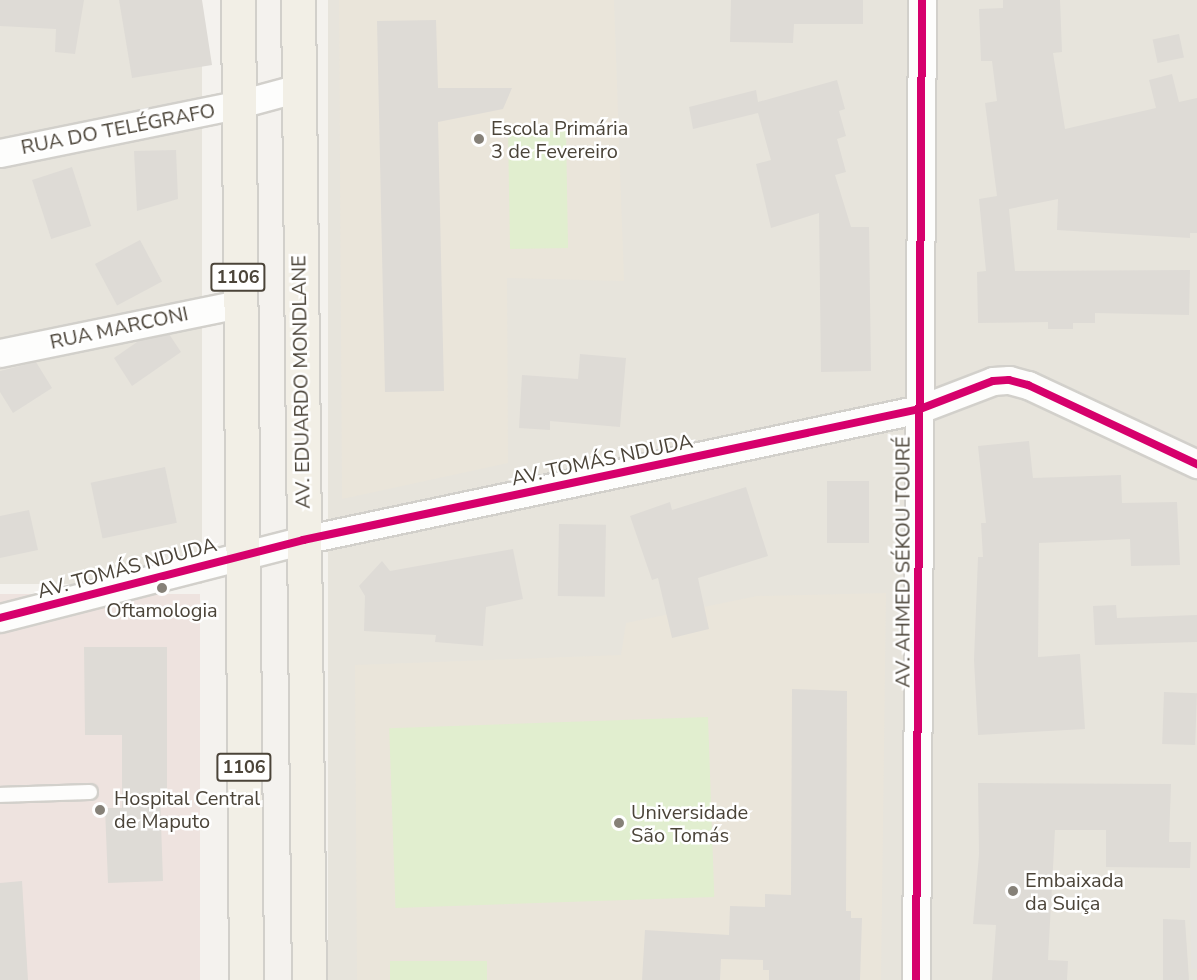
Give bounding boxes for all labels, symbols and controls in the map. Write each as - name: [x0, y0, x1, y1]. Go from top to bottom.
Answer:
- street label: RUA DO TELÉGRAFO: [19, 98, 217, 160]
- place label: Escola Primária 3 de Fevereiro: [491, 116, 628, 163]
- marker: Escola Primária 3 de Fevereiro: [472, 132, 486, 146]
- street label: AV. EDUARDO MONDLANE: [287, 255, 315, 509]
- road number: 1106: [210, 262, 266, 292]
- street label: RUA MARCONI: [48, 302, 190, 354]
- street label: AV. TOMÁS NDUDA: [509, 429, 695, 491]
- street label: AV. AHMED SÉKOU TOURÉ: [891, 436, 915, 688]
- street label: AV. TOMÁS NDUDA: [35, 532, 219, 604]
- marker: Oftamologia: [155, 581, 169, 595]
- place label: Oftamologia: [106, 598, 218, 622]
- road number: 1106: [216, 752, 272, 782]
- place label: Hospital Central de Maputo: [114, 786, 260, 833]
- place label: Universidade São Tomás: [631, 800, 748, 847]
- marker: Hospital Central de Maputo: [91, 801, 109, 819]
- marker: Universidade São Tomás: [612, 816, 626, 830]
- place label: Embaixada da Suiça: [1025, 868, 1124, 915]
- marker: Embaixada da Suiça: [1006, 884, 1020, 898]

